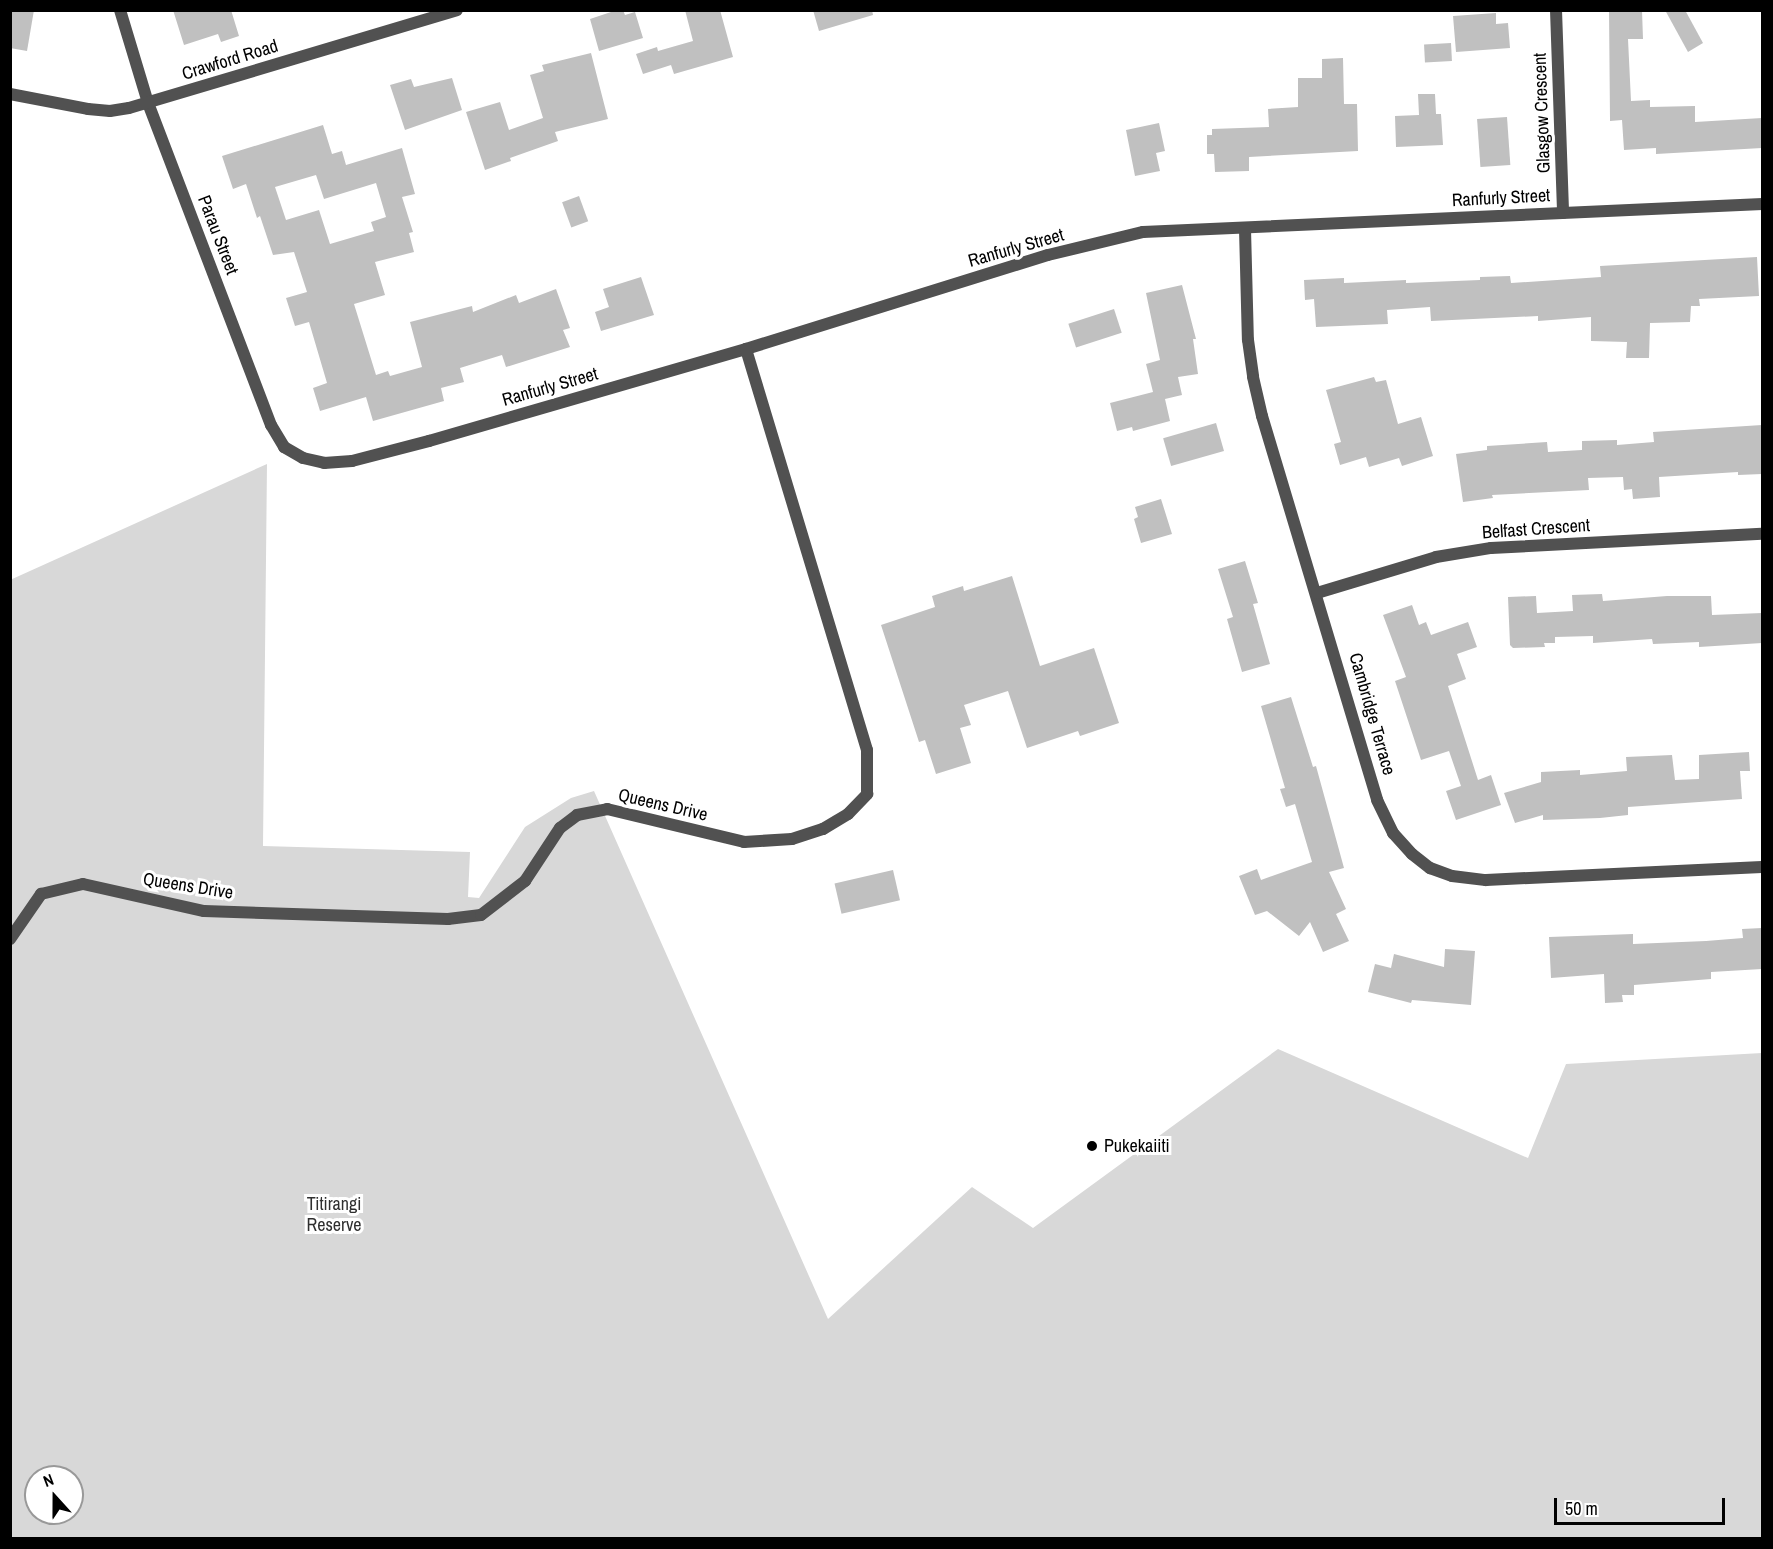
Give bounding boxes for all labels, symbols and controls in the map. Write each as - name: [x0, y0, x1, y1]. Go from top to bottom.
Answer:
- street label: Crawford Road: [179, 35, 281, 85]
- street label: Glasgow Crescent: [1529, 52, 1555, 174]
- street label: Ranfurly Street: [1451, 185, 1551, 211]
- street label: Parau Street: [193, 192, 243, 278]
- street label: Ranfurly Street: [966, 224, 1066, 272]
- street label: Ranfurly Street: [500, 363, 600, 411]
- street label: Belfast Crescent: [1481, 514, 1591, 544]
- street label: Cambridge Terrace: [1344, 650, 1400, 778]
- street label: Queens Drive: [616, 784, 710, 826]
- street label: Queens Drive: [141, 868, 235, 904]
- place label: Pukekaiiti: [1104, 1135, 1170, 1157]
- marker: Pukekaiiti: [1085, 1139, 1099, 1153]
- park label: Titirangi Reserve: [307, 1194, 361, 1236]
- north arrow: [24, 1465, 84, 1525]
- text: N: [40, 1468, 57, 1492]
- scale bar: [1557, 1486, 1728, 1524]
- text: 50 m: [1565, 1496, 1598, 1521]

